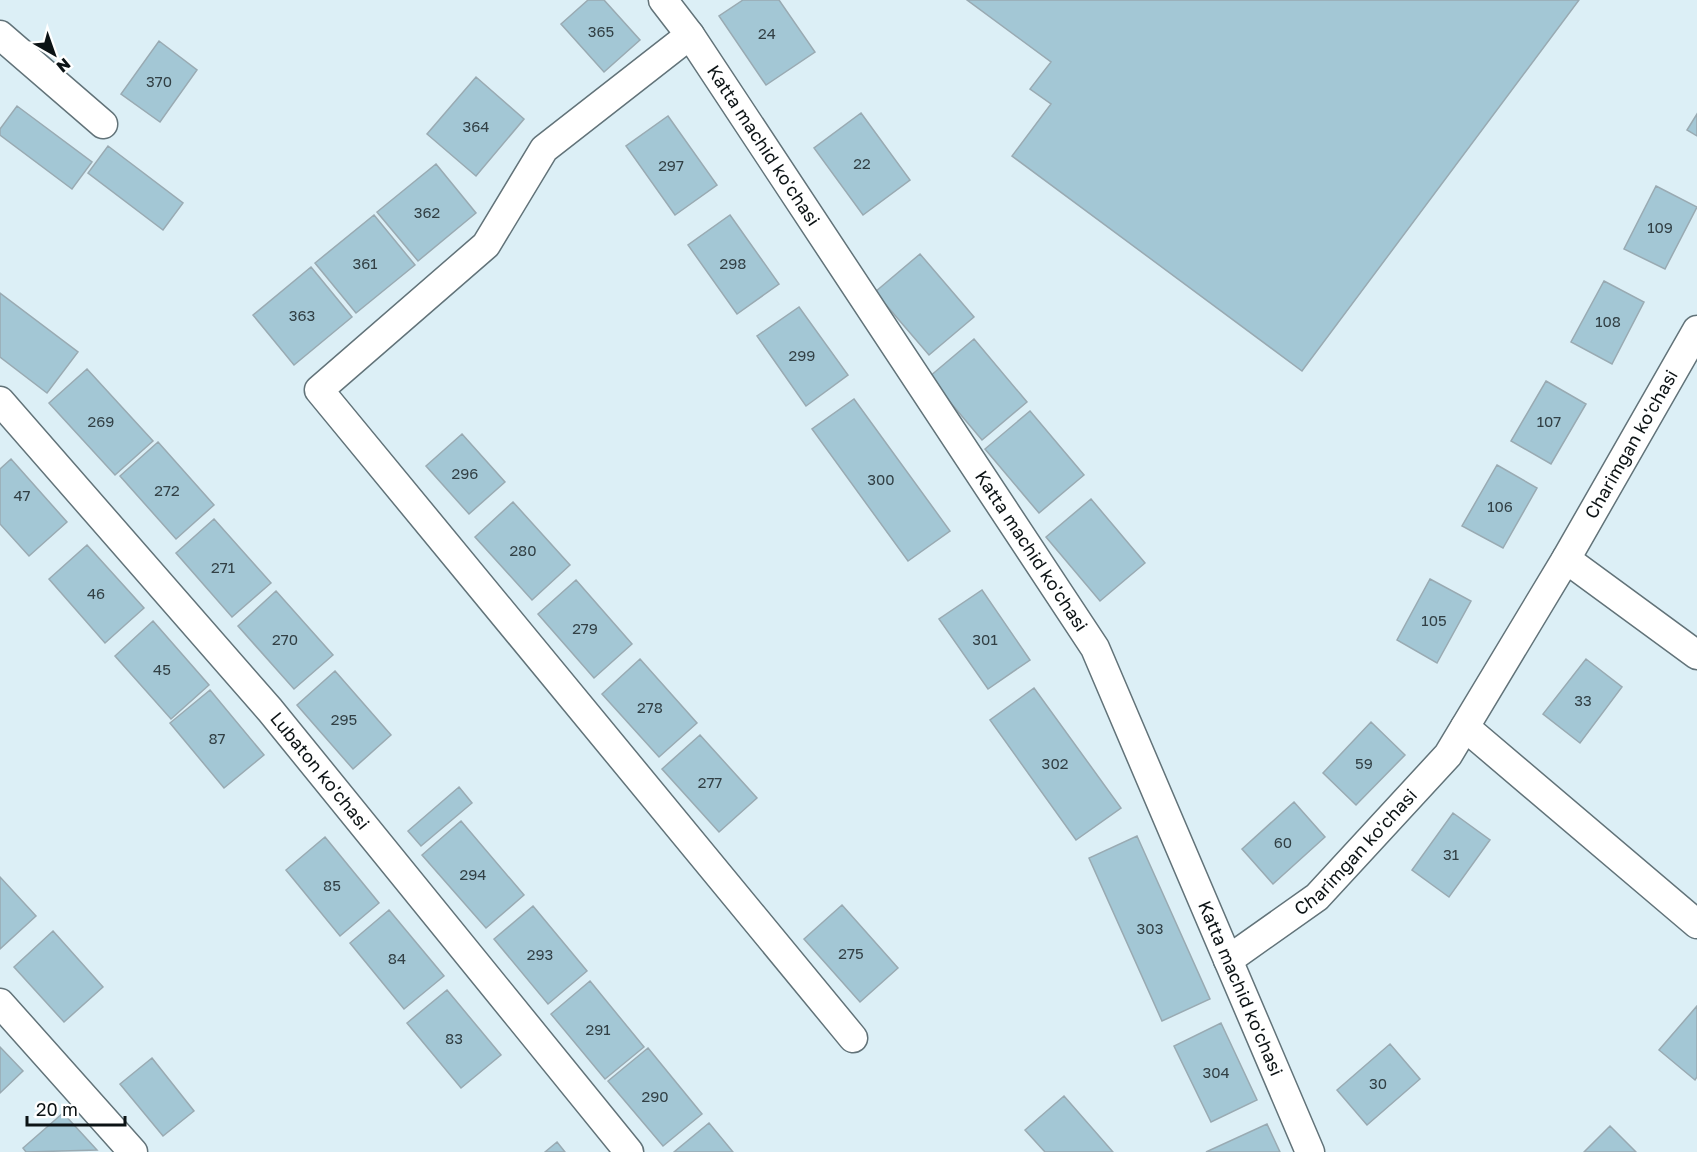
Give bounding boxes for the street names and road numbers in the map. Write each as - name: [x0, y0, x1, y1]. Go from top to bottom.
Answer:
- street label: Katta machid ko'chasi: [703, 61, 825, 230]
- street label: Charimgan ko'chasi: [1579, 366, 1682, 522]
- street label: Katta machid ko'chasi: [971, 466, 1093, 635]
- street label: Lubaton ko'chasi: [266, 707, 375, 834]
- street label: Charimgan ko'chasi: [1290, 784, 1421, 920]
- street label: Katta machid ko'chasi: [1194, 897, 1288, 1079]

